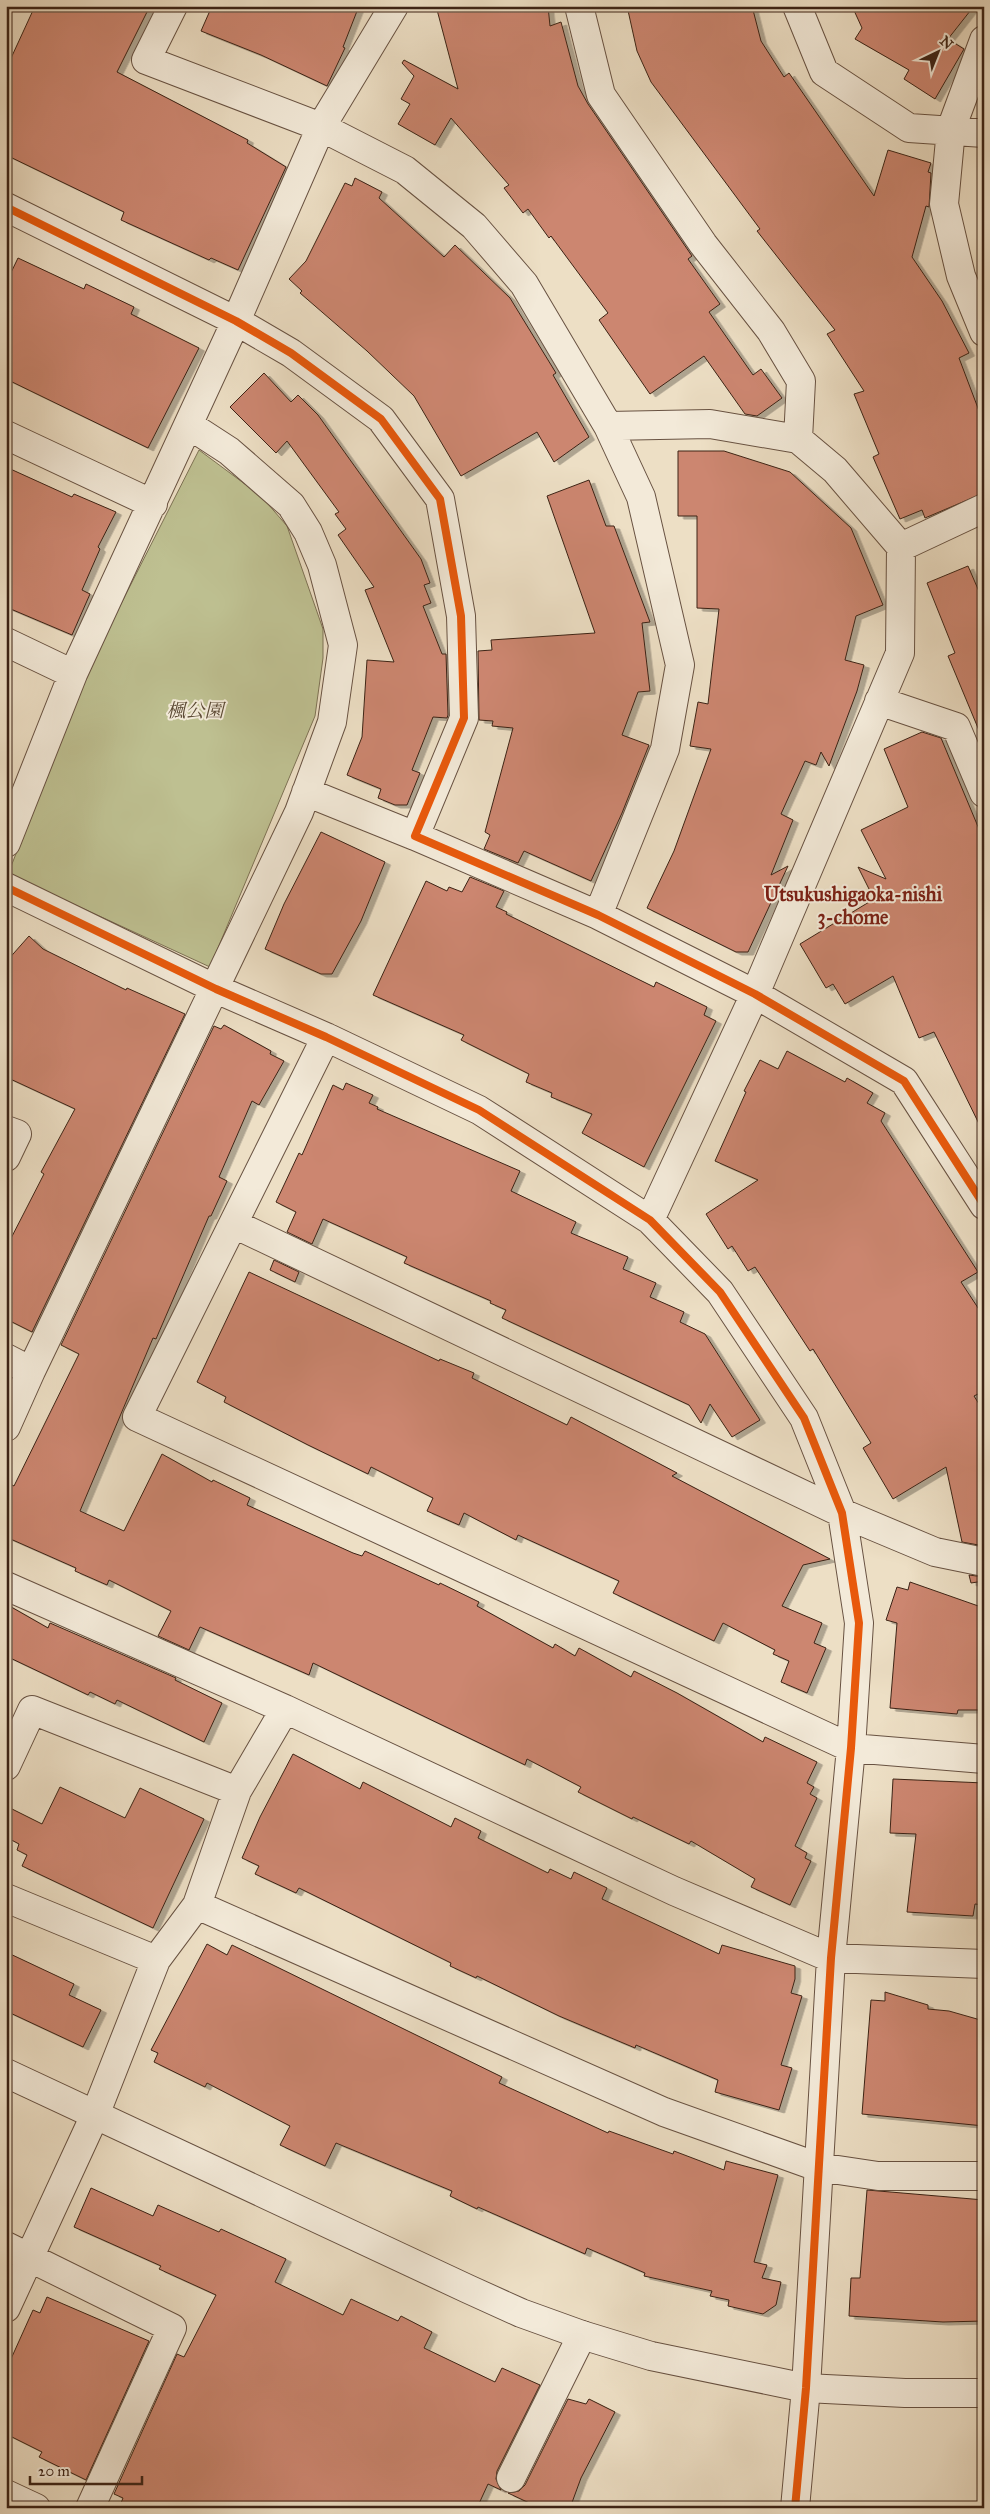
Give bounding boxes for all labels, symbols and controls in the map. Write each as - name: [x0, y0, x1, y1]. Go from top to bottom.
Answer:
- north arrow: [912, 28, 962, 78]
- text: N: [936, 33, 957, 53]
- park label: 楓公園: [166, 699, 226, 722]
- district label: Utsukushigaoka-nishi 3-chome: [764, 882, 943, 930]
- scale bar: [30, 2454, 142, 2486]
- text: 20 m: [38, 2462, 70, 2480]

